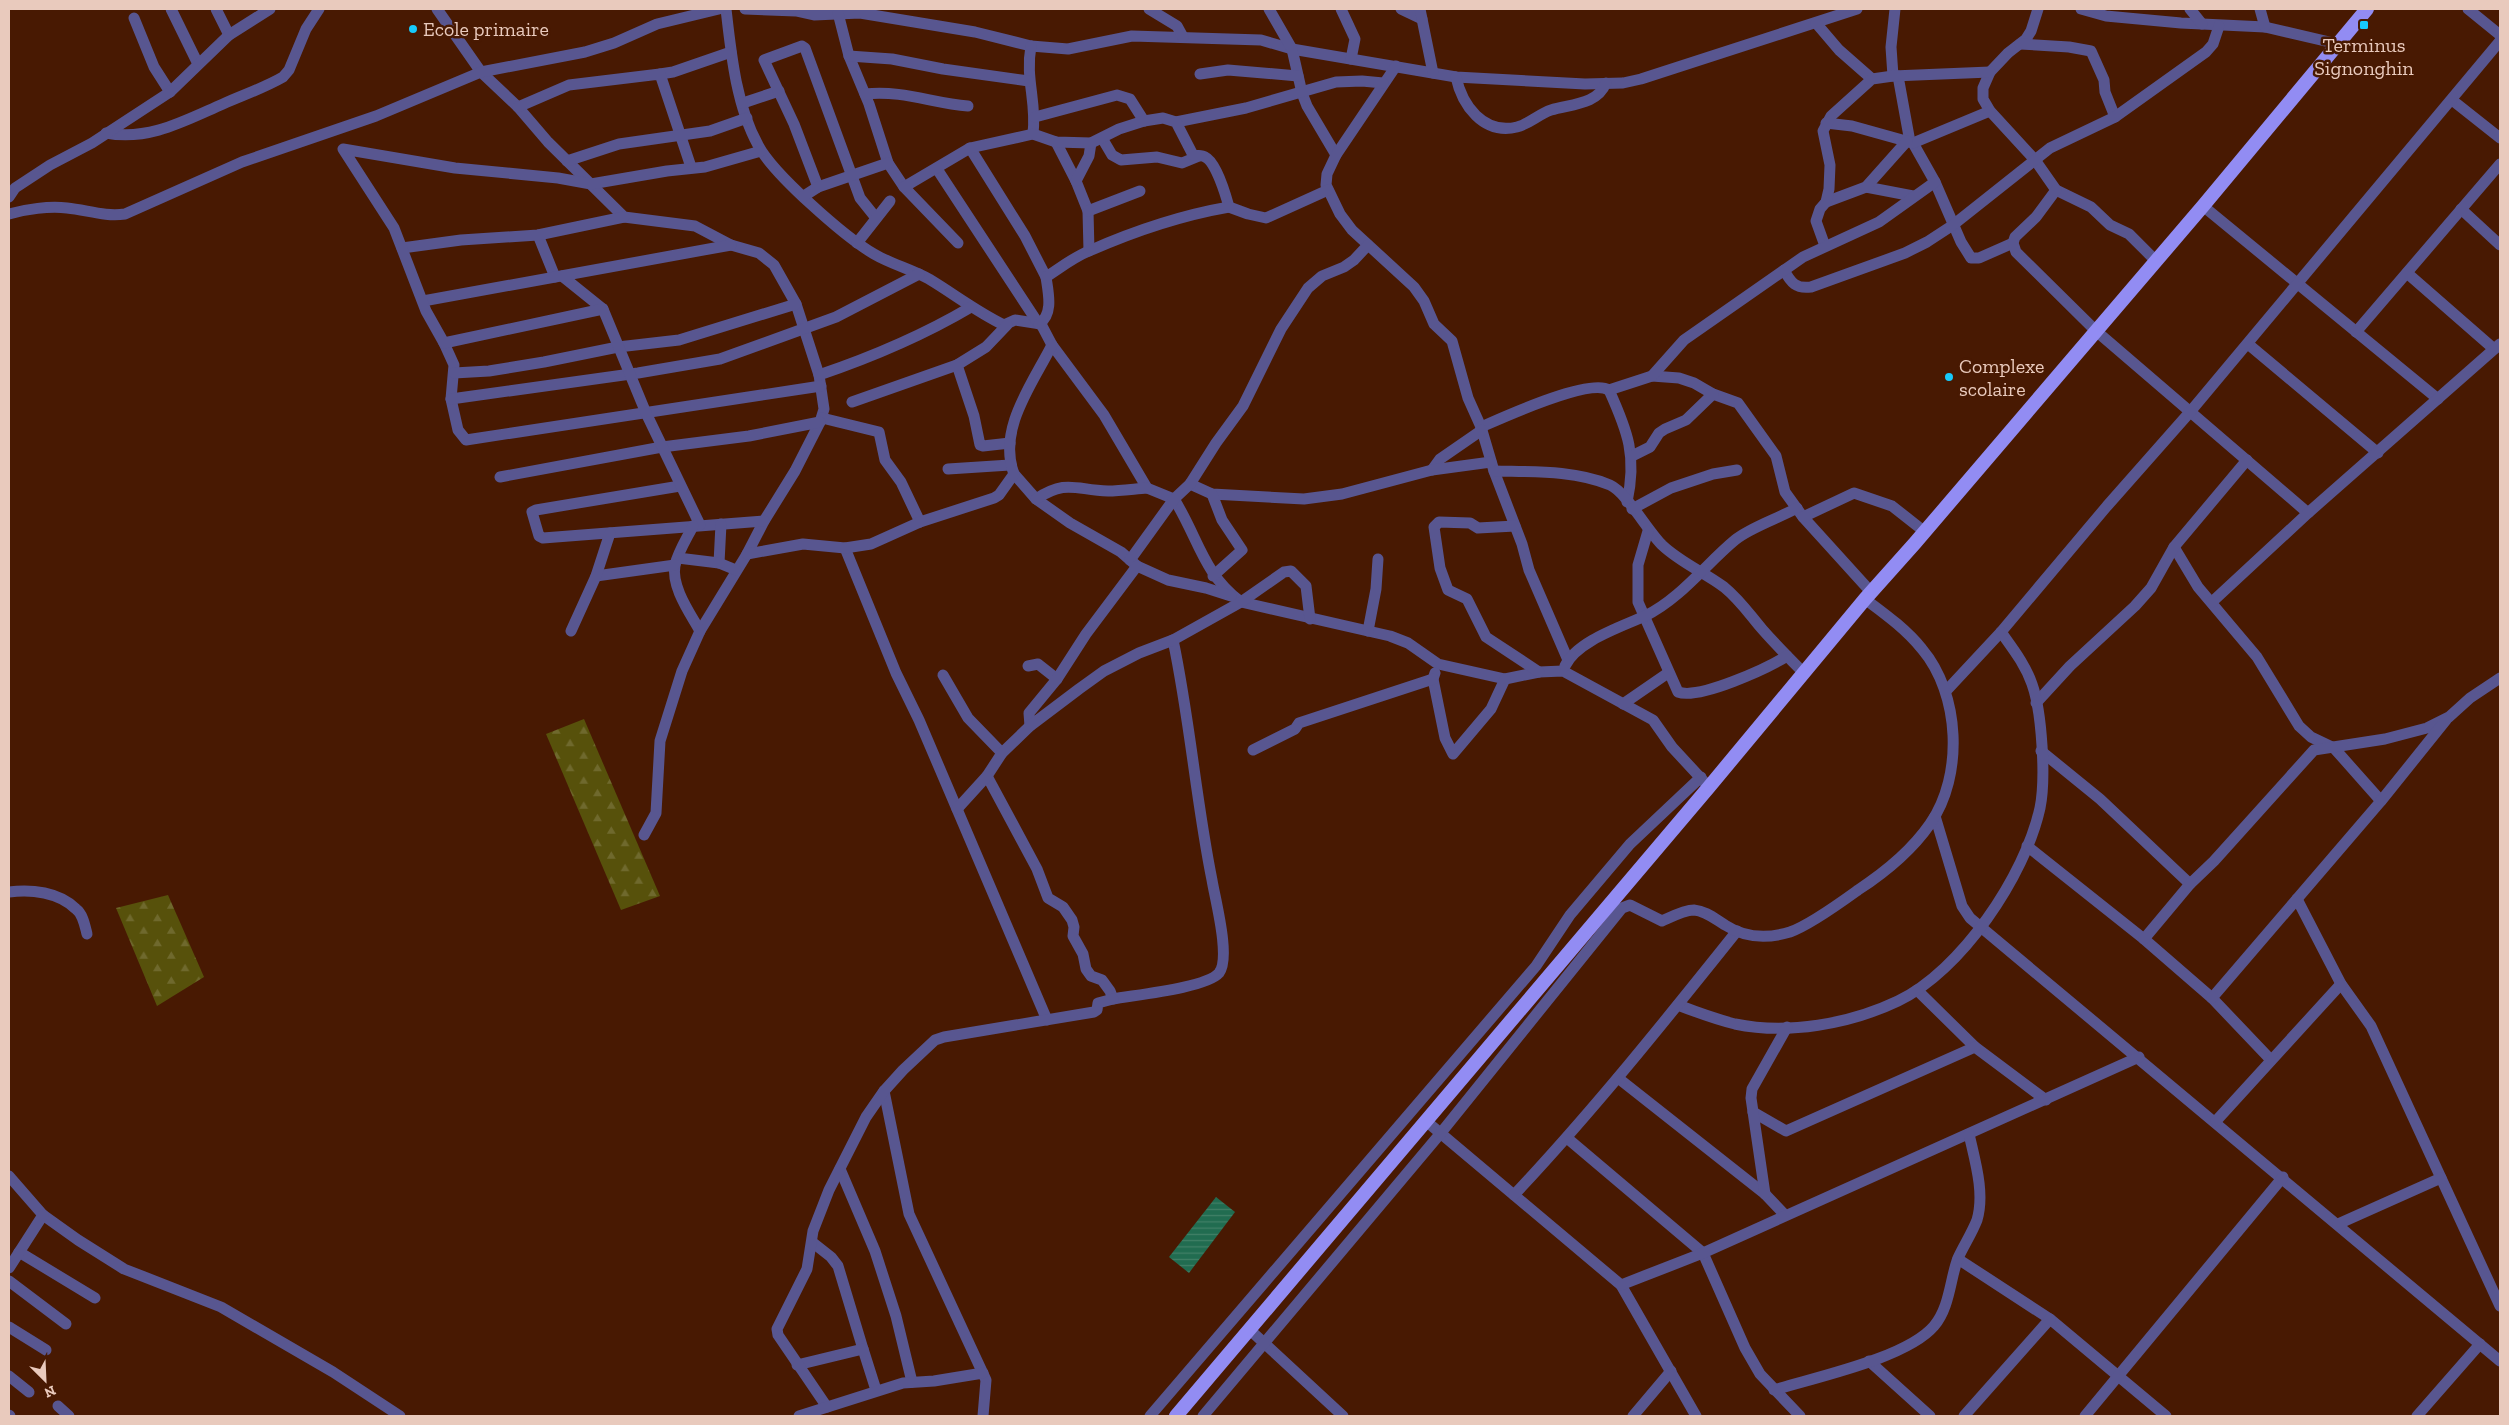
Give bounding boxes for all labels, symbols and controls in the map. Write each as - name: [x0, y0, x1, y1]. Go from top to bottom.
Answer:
- place label: Ecole primaire: [423, 17, 549, 41]
- marker: Terminus Signonghin: [2358, 19, 2370, 31]
- marker: Ecole primaire: [407, 23, 419, 35]
- place label: Terminus Signonghin: [2314, 33, 2414, 80]
- place label: Complexe scolaire: [1959, 354, 2044, 401]
- marker: Complexe scolaire: [1943, 371, 1955, 383]
- north arrow: [20, 1355, 70, 1405]
- text: N: [41, 1381, 58, 1401]

